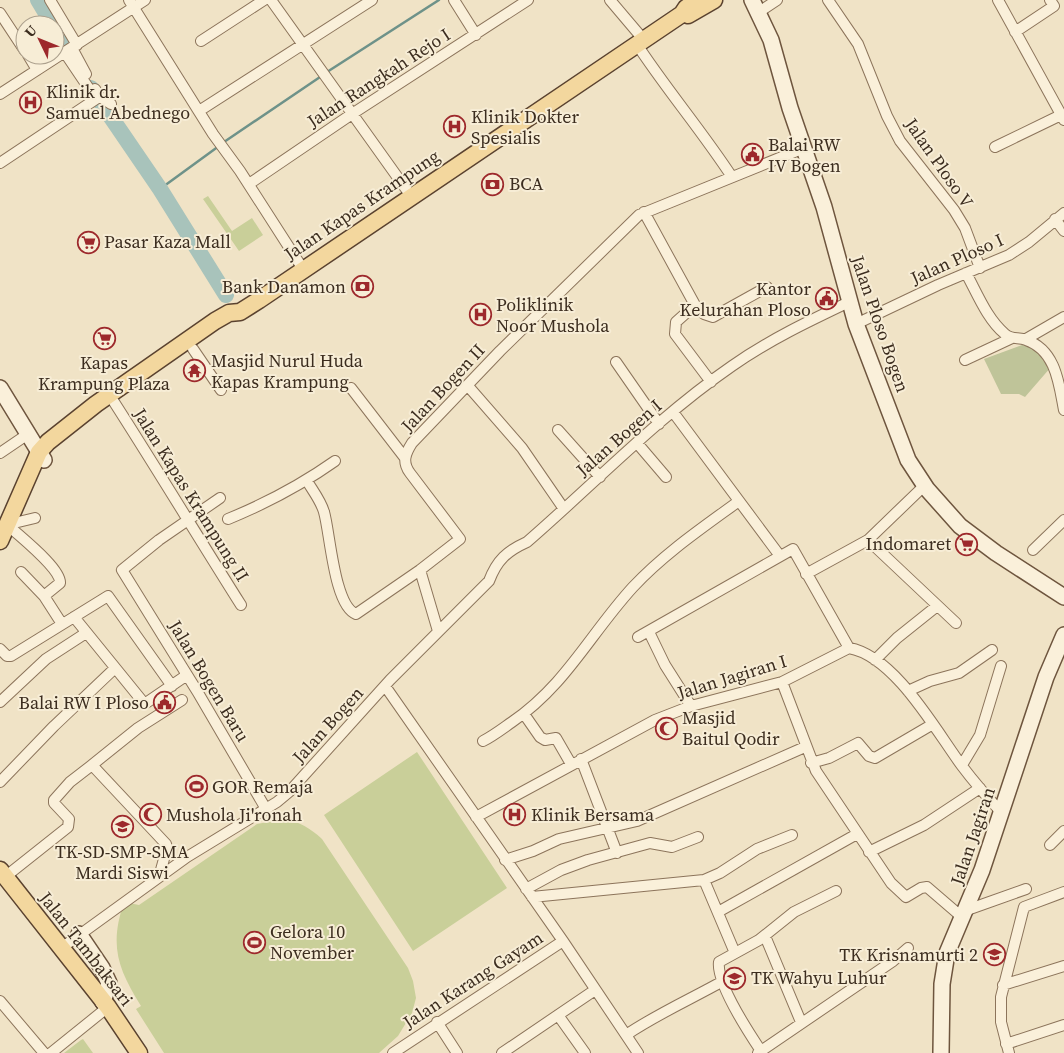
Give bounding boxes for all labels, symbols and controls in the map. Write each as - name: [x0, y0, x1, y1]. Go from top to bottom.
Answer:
- north arrow: [15, 15, 65, 65]
- text: U: [20, 21, 41, 42]
- street label: Jalan Rangkah Rejo I: [301, 22, 455, 134]
- place label: Klinik dr. Samuel Abednego: [46, 79, 190, 125]
- hospital icon: Klinik dr. Samuel Abednego: [18, 90, 42, 114]
- place label: Klinik Dokter Spesialis: [471, 104, 579, 150]
- street label: Jalan Ploso V: [899, 112, 980, 213]
- hospital icon: Klinik Dokter Spesialis: [443, 115, 467, 139]
- place label: Balai RW IV Bogen: [768, 132, 841, 178]
- street label: Jalan Kapas Krampung: [278, 143, 444, 267]
- public building icon: Balai RW IV Bogen: [740, 143, 764, 167]
- place label: BCA: [509, 171, 543, 196]
- bank icon: BCA: [481, 172, 505, 196]
- street label: Jalan Ploso I: [905, 227, 1007, 291]
- place label: Pasar Kaza Mall: [104, 229, 231, 254]
- supermarket icon: Pasar Kaza Mall: [76, 230, 100, 254]
- street label: Jalan Ploso Bogen: [845, 251, 916, 396]
- place label: Bank Danamon: [222, 274, 346, 299]
- bank icon: Bank Danamon: [350, 275, 374, 299]
- place label: Kantor Kelurahan Ploso: [680, 276, 811, 322]
- public building icon: Kantor Kelurahan Ploso: [815, 287, 839, 311]
- place label: Poliklinik Noor Mushola: [496, 292, 610, 338]
- hospital icon: Poliklinik Noor Mushola: [468, 303, 492, 327]
- supermarket icon: Kapas Krampung Plaza: [92, 326, 116, 350]
- street label: Jalan Bogen II: [394, 338, 490, 438]
- place label: Masjid Nurul Huda Kapas Krampung: [211, 348, 364, 394]
- place label: Kapas Krampung Plaza: [38, 350, 171, 396]
- temple icon: Masjid Nurul Huda Kapas Krampung: [183, 359, 207, 383]
- street label: Jalan Bogen I: [570, 393, 667, 483]
- street label: Jalan Kapas Krampung II: [127, 402, 255, 586]
- place label: Indomaret: [866, 531, 951, 556]
- supermarket icon: Indomaret: [955, 532, 979, 556]
- street label: Jalan Bogen Baru: [163, 614, 256, 746]
- street label: Jalan Jagiran I: [673, 648, 790, 705]
- street label: Jalan Bogen: [286, 681, 369, 769]
- place label: Balai RW I Ploso: [19, 690, 149, 715]
- public building icon: Balai RW I Ploso: [153, 691, 177, 715]
- place label: Masjid Baitul Qodir: [682, 705, 780, 751]
- mosque icon: Masjid Baitul Qodir: [654, 716, 678, 740]
- place label: GOR Remaja: [212, 774, 314, 799]
- sports icon: GOR Remaja: [184, 775, 208, 799]
- street label: Jalan Jagiran: [944, 783, 1001, 889]
- place label: Mushola Ji'ronah: [166, 802, 302, 827]
- place label: Klinik Bersama: [531, 802, 655, 827]
- mosque icon: Mushola Ji'ronah: [138, 803, 162, 827]
- hospital icon: Klinik Bersama: [503, 803, 527, 827]
- school or university icon: TK-SD-SMP-SMA Mardi Siswi: [110, 815, 134, 839]
- place label: TK-SD-SMP-SMA Mardi Siswi: [55, 839, 189, 885]
- street label: Jalan Tambaksari: [33, 885, 139, 1011]
- place label: Gelora 10 November: [270, 919, 355, 965]
- street label: Jalan Karang Gayam: [397, 925, 548, 1035]
- sports icon: Gelora 10 November: [242, 930, 266, 954]
- place label: TK Krisnamurti 2: [839, 942, 978, 967]
- school or university icon: TK Krisnamurti 2: [982, 943, 1006, 967]
- place label: TK Wahyu Luhur: [751, 965, 887, 990]
- school or university icon: TK Wahyu Luhur: [723, 966, 747, 990]

